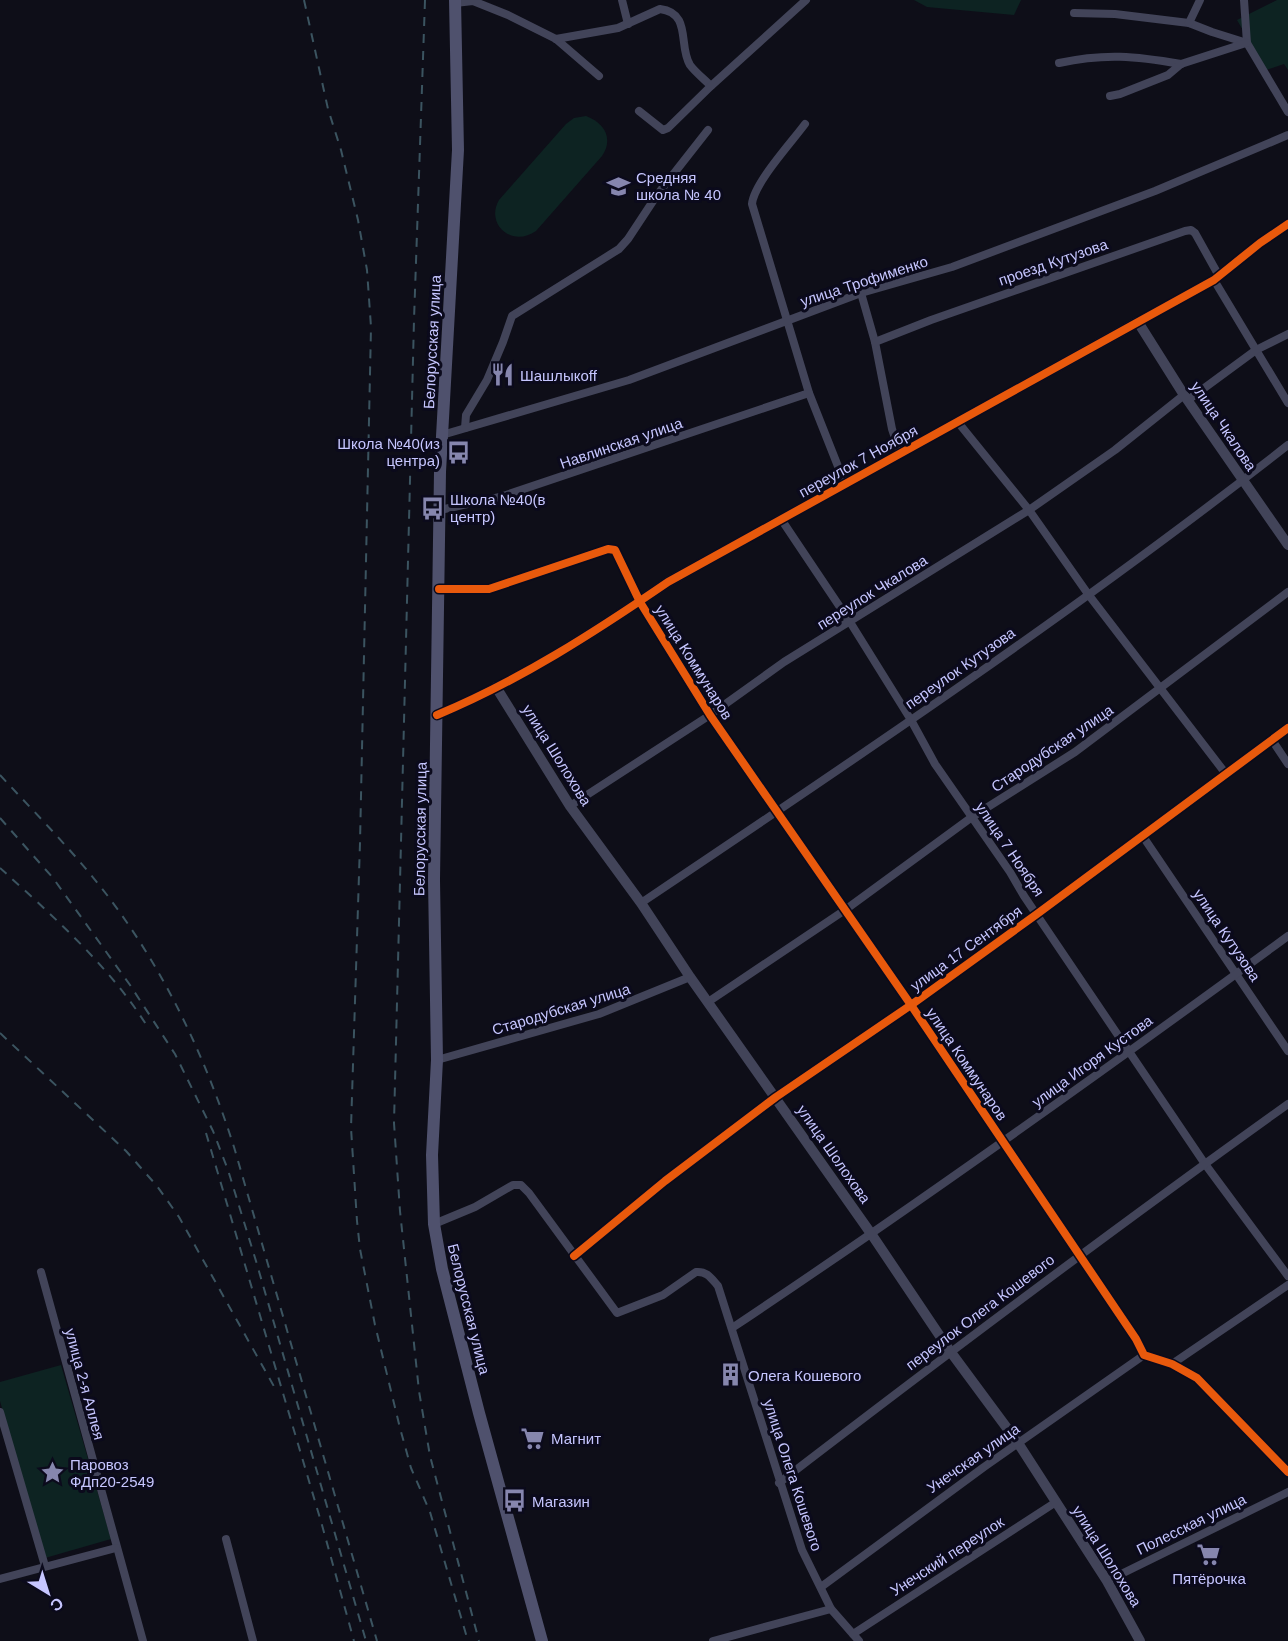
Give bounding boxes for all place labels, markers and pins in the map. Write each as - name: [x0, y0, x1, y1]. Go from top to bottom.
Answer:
- place label: Средняя школа № 40: [636, 169, 721, 203]
- school or university icon: Средняя школа № 40: [605, 173, 631, 199]
- restaurant icon: Шашлыкоff: [489, 362, 515, 388]
- place label: Шашлыкоff: [520, 367, 598, 384]
- place label: Школа №40(из центра): [337, 435, 440, 469]
- bus stop icon: Школа №40(из центра): [445, 439, 471, 465]
- place label: Школа №40(в центр): [450, 491, 546, 525]
- bus stop icon: Школа №40(в центр): [419, 495, 445, 521]
- building icon: Олега Кошевого: [717, 1362, 743, 1388]
- place label: Олега Кошевого: [748, 1367, 861, 1384]
- supermarket icon: Магнит: [520, 1425, 546, 1451]
- place label: Магнит: [551, 1430, 601, 1447]
- place label: Паровоз ФДп20-2549: [70, 1456, 154, 1490]
- place icon: Паровоз ФДп20-2549: [39, 1460, 65, 1486]
- bus stop icon: Магазин: [501, 1488, 527, 1514]
- place label: Магазин: [532, 1493, 590, 1510]
- supermarket icon: Пятёрочка: [1196, 1541, 1222, 1567]
- place label: Пятёрочка: [1172, 1570, 1246, 1587]

